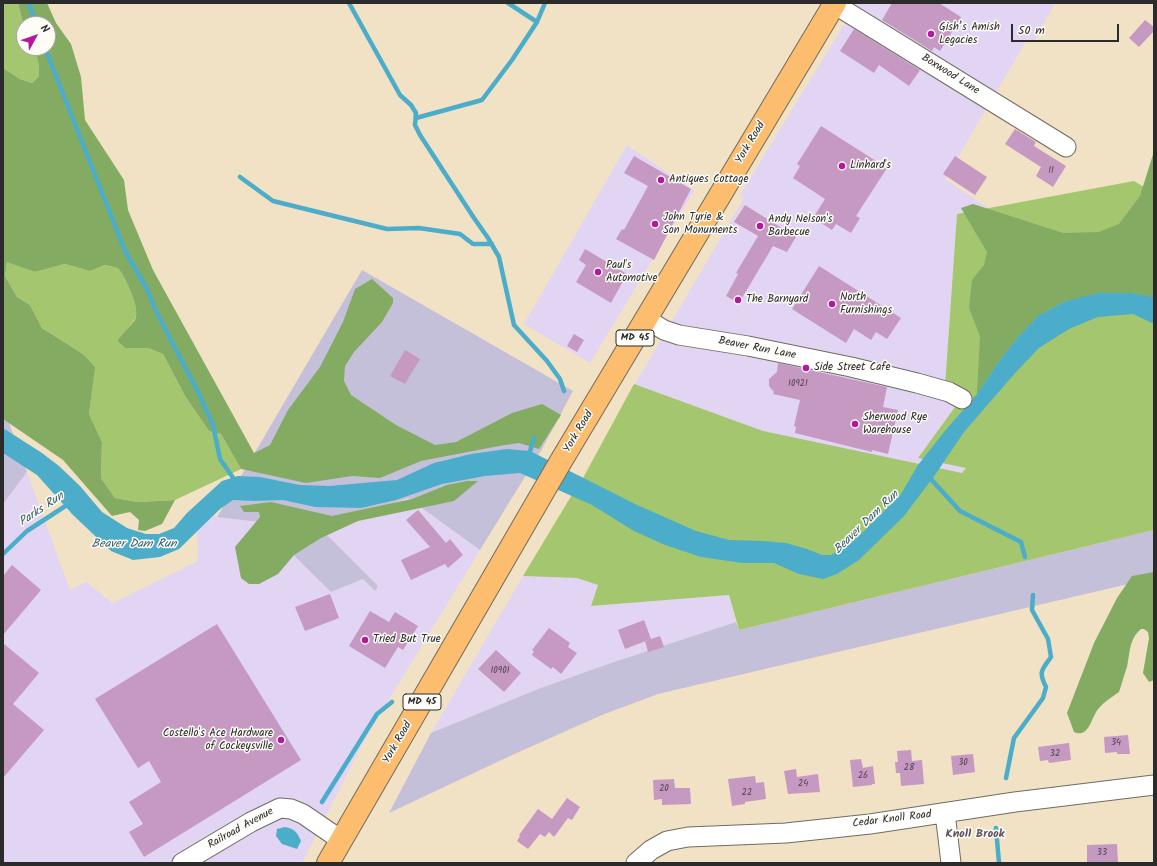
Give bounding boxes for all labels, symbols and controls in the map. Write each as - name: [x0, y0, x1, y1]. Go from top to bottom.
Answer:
- north arrow: [16, 16, 56, 56]
- scale bar: [1013, 16, 1121, 42]
- text: N: [35, 20, 54, 37]
- place label: Gish’s Amish Legacies: [939, 21, 1000, 47]
- text: 50 m: [1018, 21, 1045, 40]
- marker: Gish’s Amish Legacies: [926, 29, 936, 39]
- street label: Boxwood Lane: [919, 52, 981, 98]
- street label: York Road: [733, 120, 769, 166]
- place label: Linhard's: [850, 159, 891, 173]
- marker: Linhard's: [837, 161, 847, 171]
- house number: 11: [1048, 166, 1054, 176]
- place label: Antiques Cottage: [669, 173, 748, 187]
- marker: Antiques Cottage: [656, 175, 666, 185]
- place label: John Tyrie & Son Monuments: [663, 211, 737, 237]
- place label: Andy Nelson's Barbecue: [768, 213, 833, 239]
- marker: John Tyrie & Son Monuments: [650, 219, 660, 229]
- marker: Andy Nelson's Barbecue: [755, 221, 765, 231]
- place label: Paul's Automotive: [606, 259, 657, 285]
- marker: Paul's Automotive: [593, 267, 603, 277]
- place label: North Furnishings: [840, 291, 892, 317]
- place label: The Barnyard: [746, 293, 808, 307]
- marker: The Barnyard: [733, 295, 743, 305]
- marker: North Furnishings: [827, 299, 837, 309]
- road number: MD 45: [616, 330, 654, 346]
- street label: Beaver Run Lane: [717, 335, 797, 363]
- place label: Side Street Cafe: [814, 361, 890, 375]
- marker: Side Street Cafe: [801, 363, 811, 373]
- house number: 10921: [788, 379, 808, 389]
- street label: York Road: [561, 409, 597, 455]
- place label: Sherwood Rye Warehouse: [863, 411, 927, 437]
- marker: Sherwood Rye Warehouse: [850, 419, 860, 429]
- water label: Beaver Dam Run: [831, 488, 903, 558]
- water label: Parks Run: [17, 490, 67, 530]
- water label: Beaver Dam Run: [92, 538, 176, 552]
- place label: Tried But True: [373, 633, 441, 647]
- marker: Tried But True: [360, 635, 370, 645]
- house number: 10901: [490, 666, 510, 676]
- road number: MD 45: [403, 694, 441, 710]
- street label: York Road: [381, 720, 415, 766]
- place label: Costello's Ace Hardware of Cockeysville: [163, 727, 273, 753]
- marker: Costello's Ace Hardware of Cockeysville: [276, 735, 286, 745]
- house number: 34: [1111, 738, 1121, 748]
- house number: 32: [1050, 749, 1060, 759]
- house number: 30: [958, 758, 968, 768]
- house number: 28: [904, 763, 914, 773]
- house number: 26: [858, 771, 868, 781]
- house number: 24: [798, 779, 808, 789]
- house number: 20: [659, 784, 669, 794]
- house number: 22: [742, 788, 752, 798]
- street label: Railroad Avenue: [206, 806, 276, 852]
- street label: Cedar Knoll Road: [852, 809, 932, 831]
- district label: Knoll Brook: [945, 828, 1005, 842]
- house number: 33: [1097, 848, 1107, 858]

